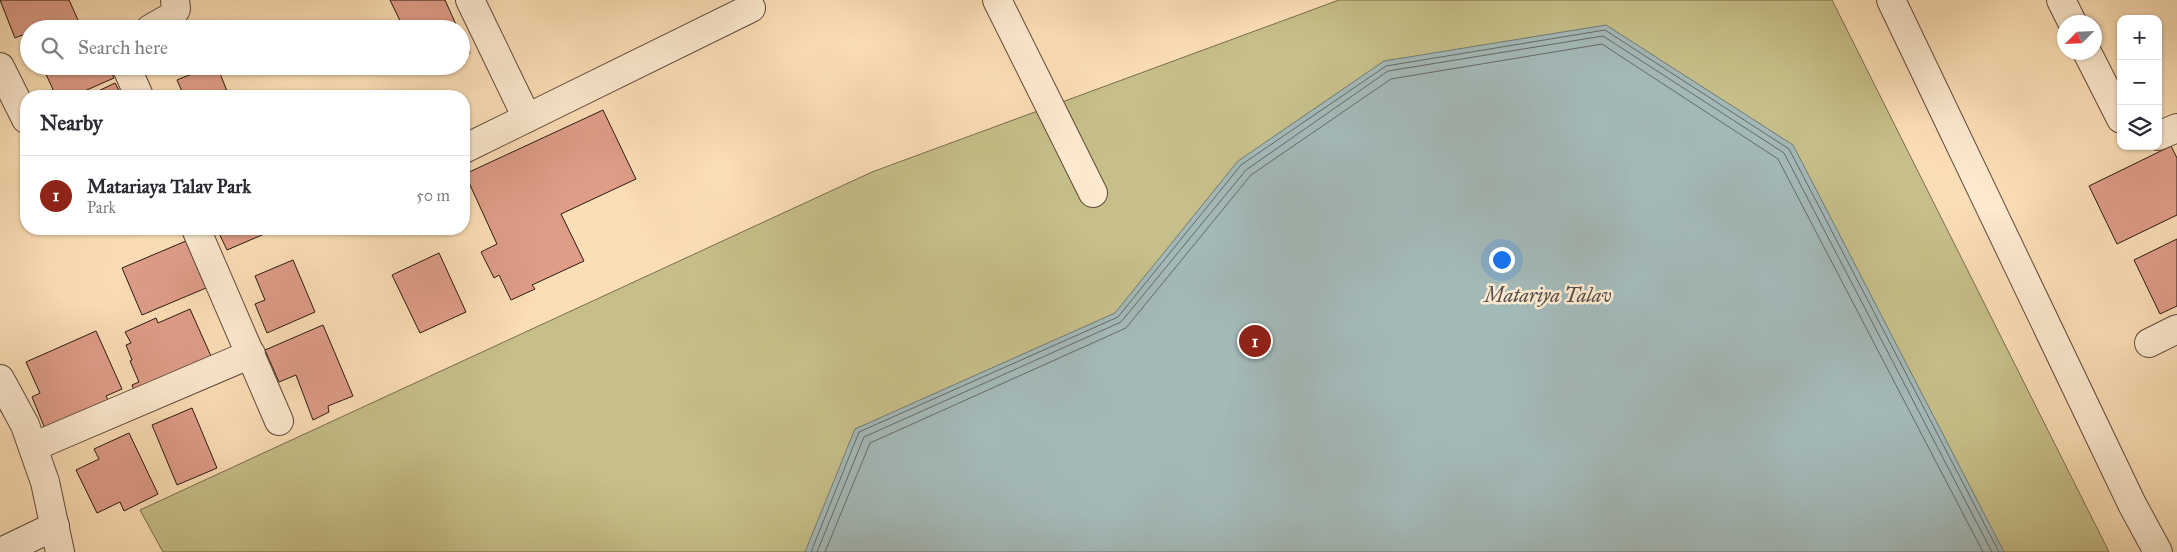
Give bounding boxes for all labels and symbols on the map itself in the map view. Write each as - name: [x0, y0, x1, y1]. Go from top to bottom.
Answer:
- north arrow: [2057, 15, 2102, 60]
- your location: [1489, 247, 1515, 273]
- water label: Matariya Talav: [1482, 283, 1612, 307]
- pin: 1: [1239, 322, 1271, 360]

